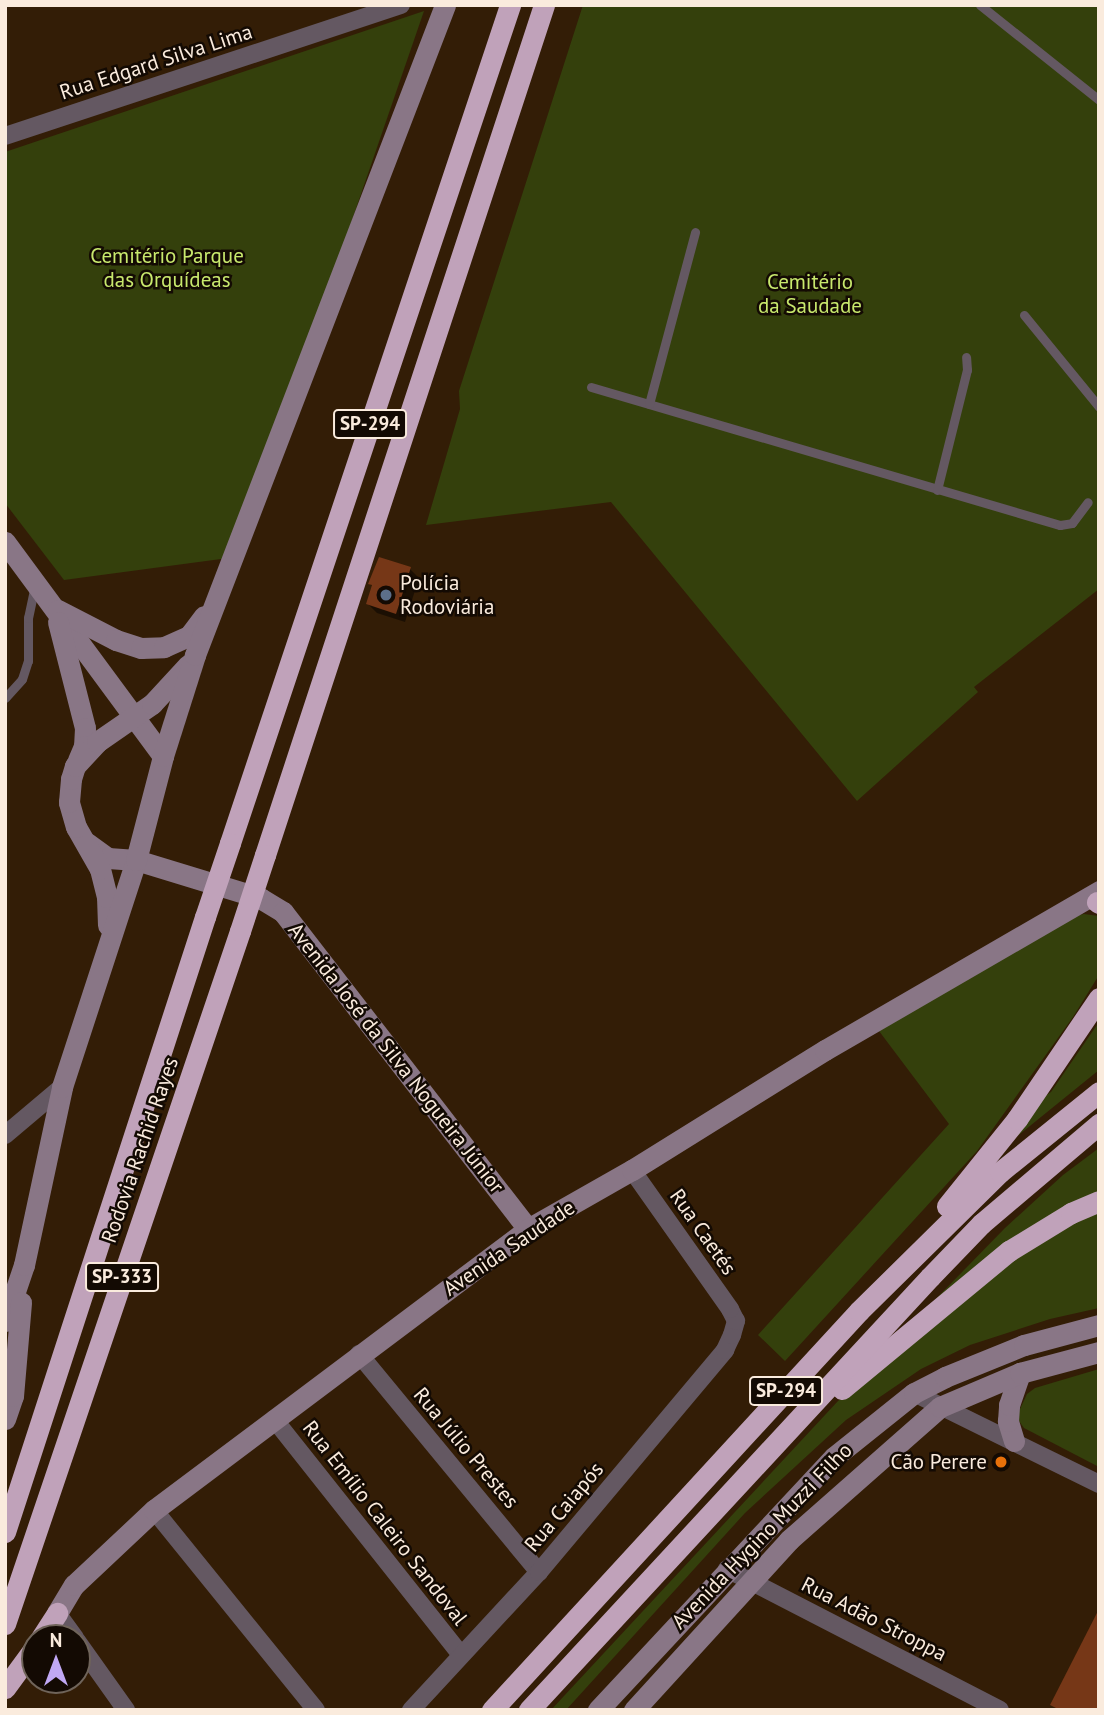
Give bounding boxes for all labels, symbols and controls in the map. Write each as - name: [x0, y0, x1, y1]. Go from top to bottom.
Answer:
- street label: Rua Edgard Silva Lima: [57, 19, 255, 105]
- park label: Cemitério Parque das Orquídeas: [90, 243, 244, 293]
- park label: Cemitério da Saudade: [758, 269, 862, 319]
- road number: SP-294: [332, 408, 408, 440]
- place label: Polícia Rodoviária: [400, 570, 494, 620]
- marker: Polícia Rodoviária: [378, 587, 394, 603]
- street label: Avenida José da Silva Nogueira Júnior: [283, 918, 509, 1198]
- street label: Rodovia Rachid Rayes: [96, 1054, 184, 1246]
- street label: Rua Caetés: [664, 1184, 742, 1280]
- street label: Avenida Saudade: [438, 1195, 580, 1301]
- road number: SP-333: [83, 1261, 160, 1292]
- road number: SP-294: [748, 1376, 824, 1406]
- street label: Rua Júlio Prestes: [408, 1383, 524, 1513]
- street label: Rua Emílio Caleiro Sandoval: [297, 1416, 473, 1630]
- street label: Avenida Hygino Muzzi Filho: [667, 1438, 857, 1634]
- place label: Cão Perere: [890, 1449, 987, 1475]
- marker: Cão Perere: [993, 1454, 1009, 1470]
- street label: Rua Caiapós: [519, 1457, 609, 1557]
- street label: Rua Adão Stroppa: [797, 1571, 951, 1667]
- north arrow: [21, 1624, 91, 1694]
- text: N: [50, 1628, 62, 1652]

